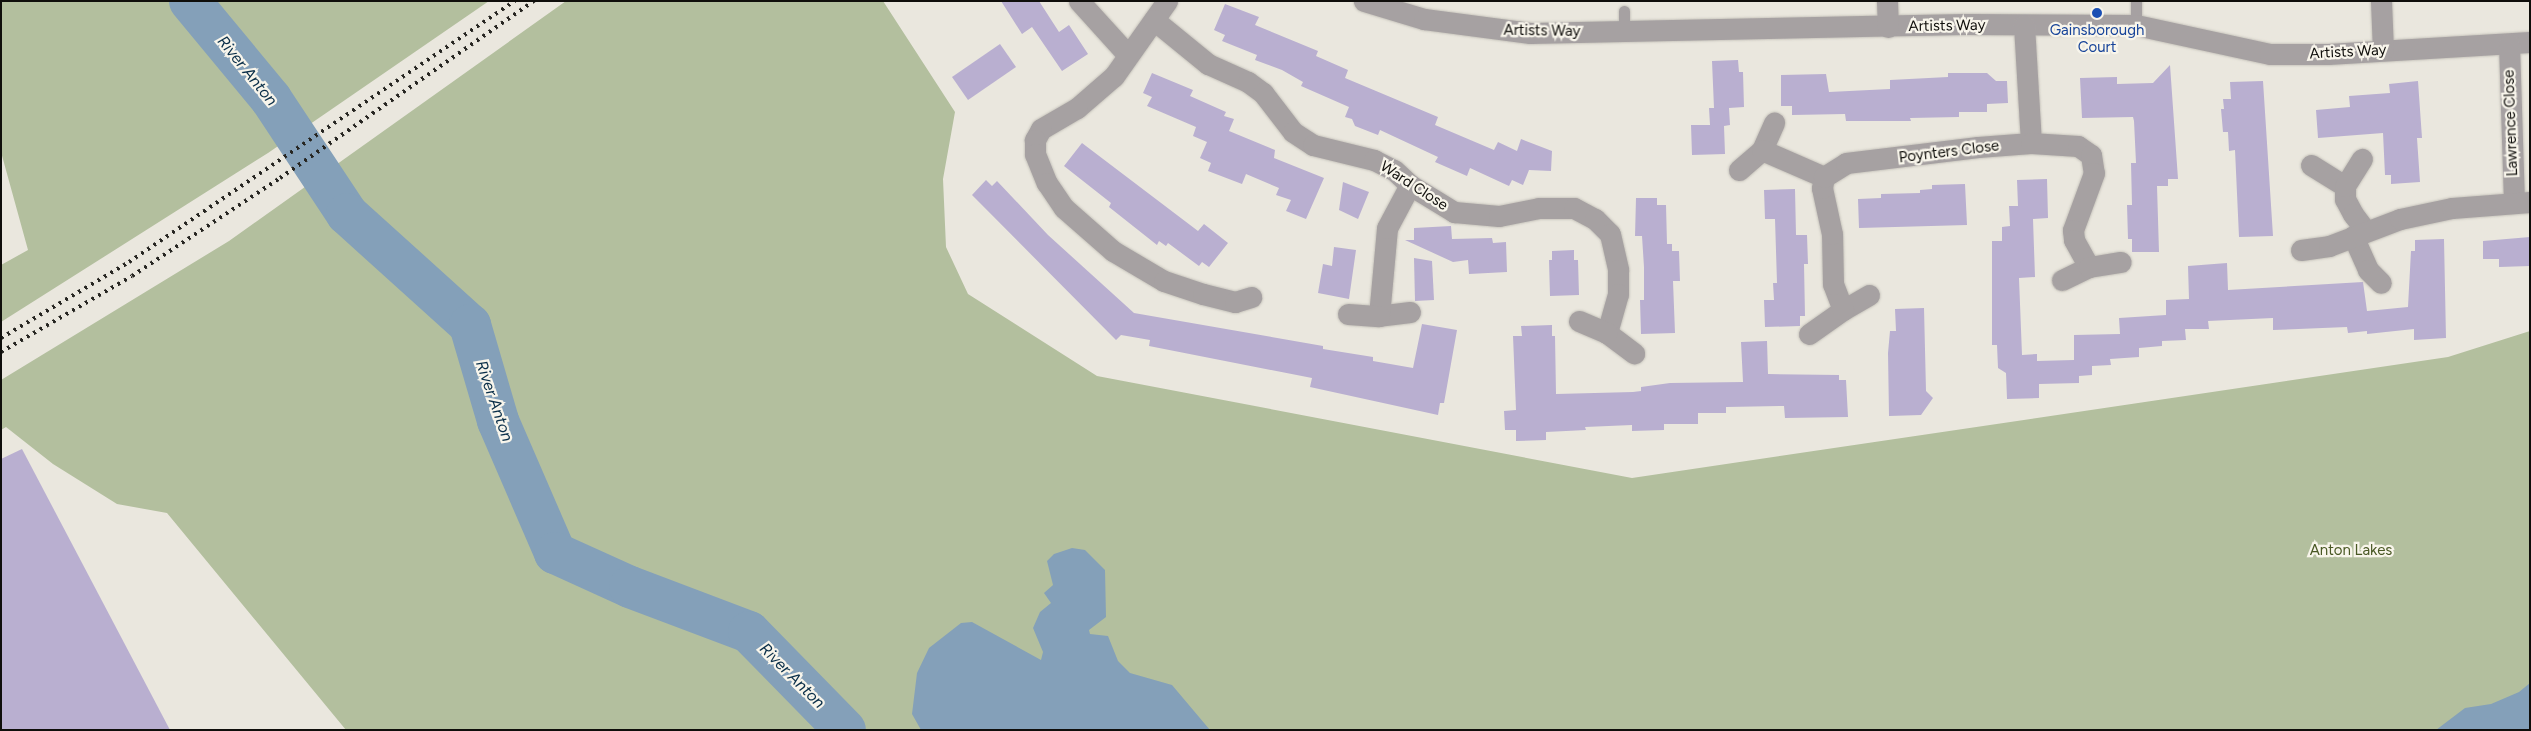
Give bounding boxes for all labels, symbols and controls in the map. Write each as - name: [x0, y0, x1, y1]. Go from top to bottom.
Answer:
- marker: Gainsborough Court: [2091, 7, 2103, 19]
- street label: Artists Way: [1908, 16, 1986, 36]
- street label: Artists Way: [1503, 21, 1581, 41]
- place label: Gainsborough Court: [2050, 21, 2144, 56]
- water label: River Anton: [213, 32, 281, 110]
- street label: Artists Way: [2309, 41, 2387, 63]
- street label: Lawrence Close: [2500, 69, 2522, 177]
- street label: Poynters Close: [1898, 137, 2000, 167]
- street label: Ward Close: [1377, 157, 1451, 215]
- water label: River Anton: [471, 358, 517, 444]
- park label: Anton Lakes: [2310, 542, 2392, 560]
- water label: River Anton: [755, 639, 829, 713]

